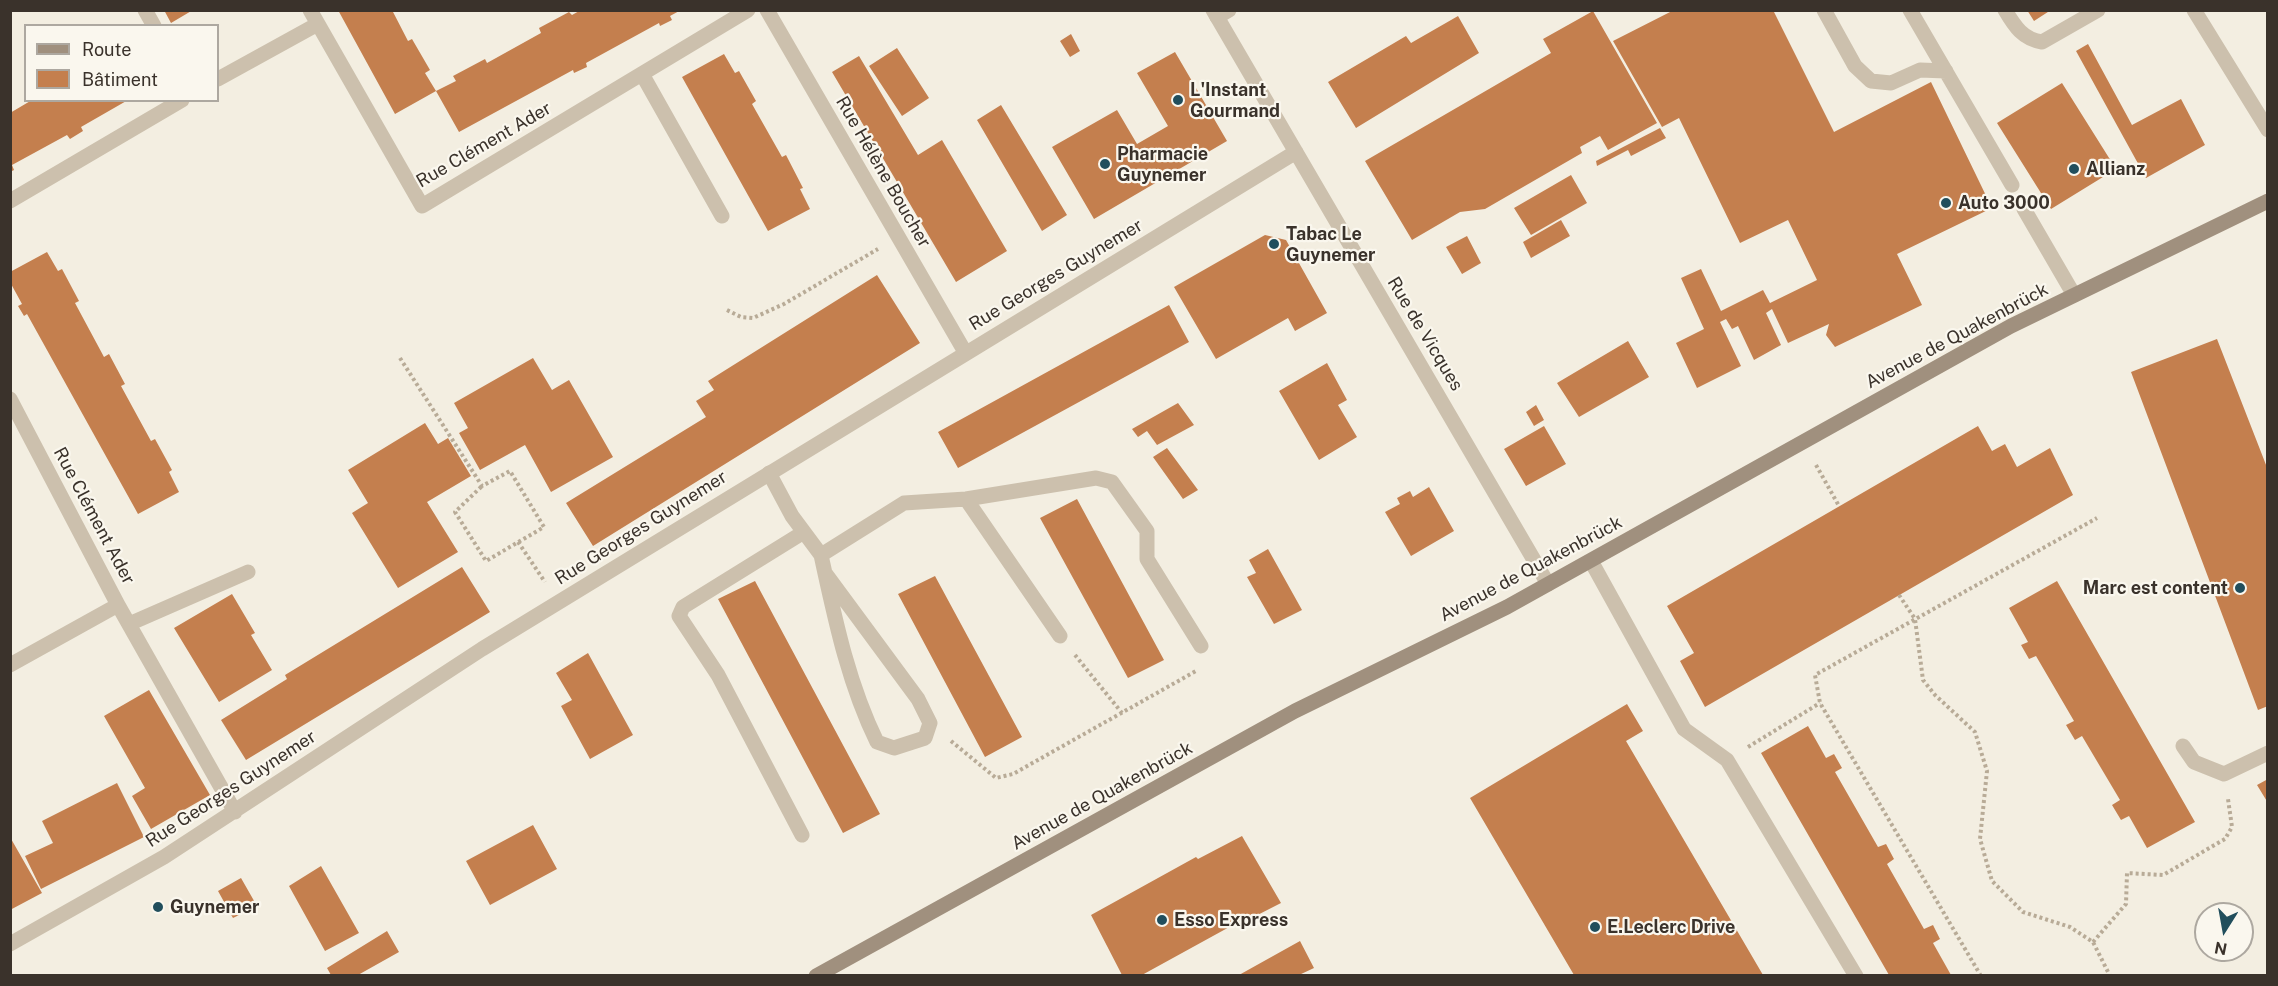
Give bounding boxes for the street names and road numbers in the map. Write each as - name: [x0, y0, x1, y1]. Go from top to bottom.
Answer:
- street label: Rue Hélène Boucher: [831, 93, 935, 251]
- street label: Rue Clément Ader: [413, 98, 555, 192]
- street label: Rue Georges Guynemer: [965, 215, 1147, 335]
- street label: Rue de Vicques: [1383, 273, 1467, 395]
- street label: Avenue de Quakenbrück: [1862, 279, 2052, 393]
- street label: Rue Clément Ader: [49, 444, 139, 588]
- street label: Rue Georges Guynemer: [551, 466, 731, 590]
- street label: Avenue de Quakenbrück: [1436, 512, 1626, 626]
- street label: Rue Georges Guynemer: [142, 726, 320, 852]
- street label: Avenue de Quakenbrück: [1008, 737, 1196, 855]

